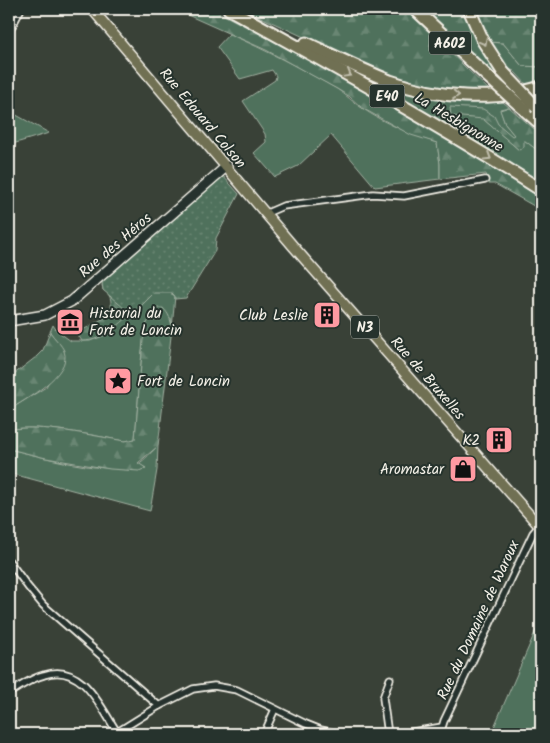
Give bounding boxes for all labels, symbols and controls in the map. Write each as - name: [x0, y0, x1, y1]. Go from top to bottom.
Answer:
- road number: A602: [429, 32, 471, 54]
- one-way arrow: [477, 37, 487, 46]
- street label: Rue Edouard Colson: [153, 63, 252, 174]
- one-way arrow: [343, 68, 352, 78]
- road number: E40: [370, 84, 404, 108]
- street label: La Hesbignonne: [409, 87, 508, 159]
- one-way arrow: [452, 89, 460, 100]
- one-way arrow: [483, 150, 492, 160]
- street label: Rue des Héros: [74, 207, 158, 284]
- building icon: Club Leslie: [312, 300, 342, 330]
- place label: Historial du Fort de Loncin: [89, 302, 182, 343]
- place label: Club Leslie: [239, 304, 308, 328]
- museum icon: Historial du Fort de Loncin: [55, 307, 85, 337]
- road number: N3: [351, 316, 379, 338]
- street label: Rue de Bruxelles: [384, 331, 471, 426]
- place icon: Fort de Loncin: [103, 366, 133, 396]
- place label: Fort de Loncin: [137, 370, 230, 394]
- building icon: K2: [484, 425, 514, 455]
- place label: K2: [462, 429, 480, 453]
- shop icon: Aromastar: [448, 454, 478, 484]
- place label: Aromastar: [380, 458, 445, 482]
- street label: Rue du Domaine de Waroux: [431, 536, 527, 704]

